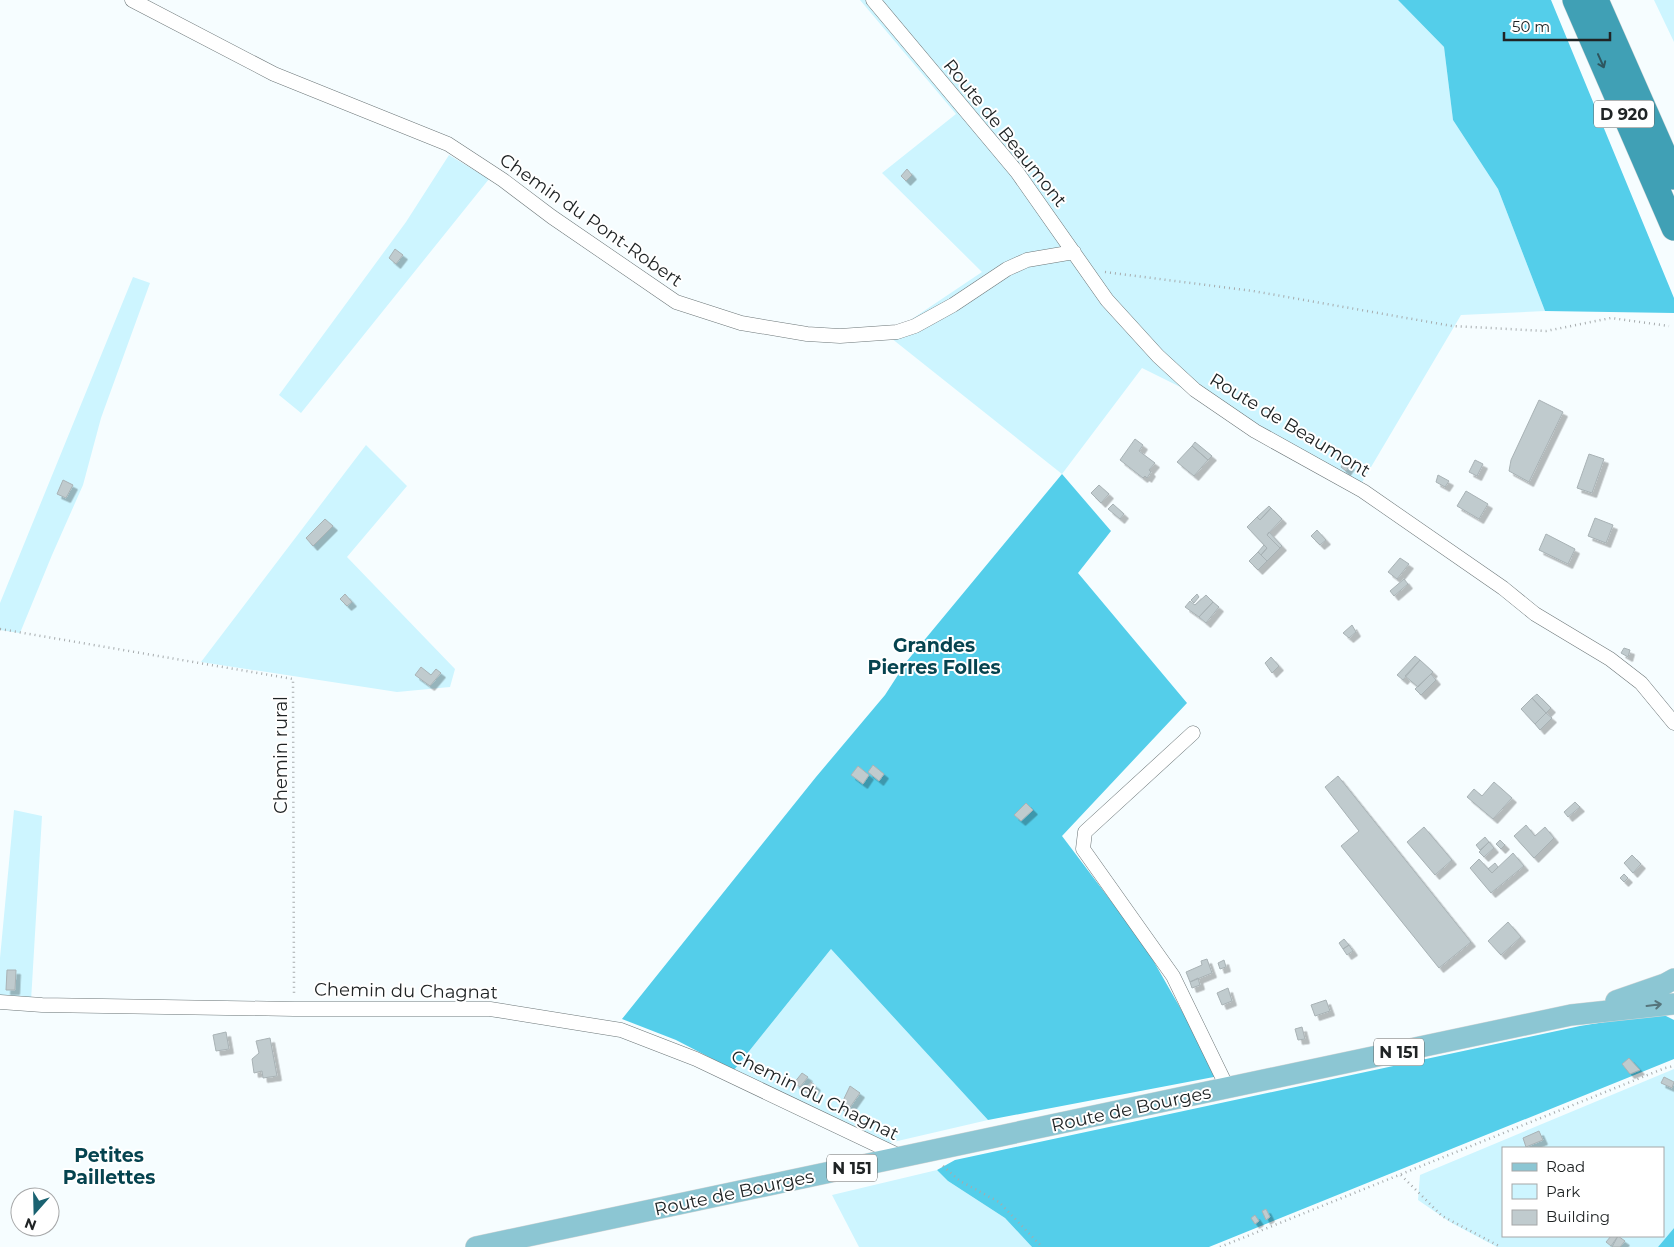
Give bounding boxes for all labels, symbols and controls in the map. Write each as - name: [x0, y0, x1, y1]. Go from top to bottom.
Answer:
- scale bar: [1504, 10, 1610, 42]
- text: 50 m: [1512, 17, 1550, 36]
- one-way arrow: [1596, 53, 1606, 68]
- street label: Route de Beaumont: [939, 55, 1071, 211]
- road number: D 920: [1594, 100, 1654, 128]
- street label: Chemin du Pont-Robert: [495, 148, 687, 292]
- street label: Route de Beaumont: [1206, 368, 1374, 482]
- district label: Grandes Pierres Folles: [867, 634, 1001, 679]
- street label: Chemin rural: [270, 696, 292, 814]
- street label: Chemin du Chagnat: [314, 978, 498, 1004]
- one-way arrow: [1646, 1000, 1662, 1010]
- road number: N 151: [1374, 1038, 1424, 1066]
- street label: Chemin du Chagnat: [728, 1045, 902, 1145]
- street label: Route de Bourges: [1049, 1081, 1213, 1137]
- district label: Petites Paillettes: [63, 1144, 155, 1189]
- legend: [1502, 1147, 1664, 1237]
- road number: N 151: [827, 1154, 877, 1182]
- text: Road: [1546, 1157, 1585, 1176]
- street label: Route de Bourges: [652, 1165, 816, 1221]
- text: Park: [1546, 1182, 1580, 1201]
- north arrow: [10, 1187, 60, 1237]
- text: Building: [1546, 1207, 1610, 1226]
- text: N: [22, 1214, 39, 1235]

